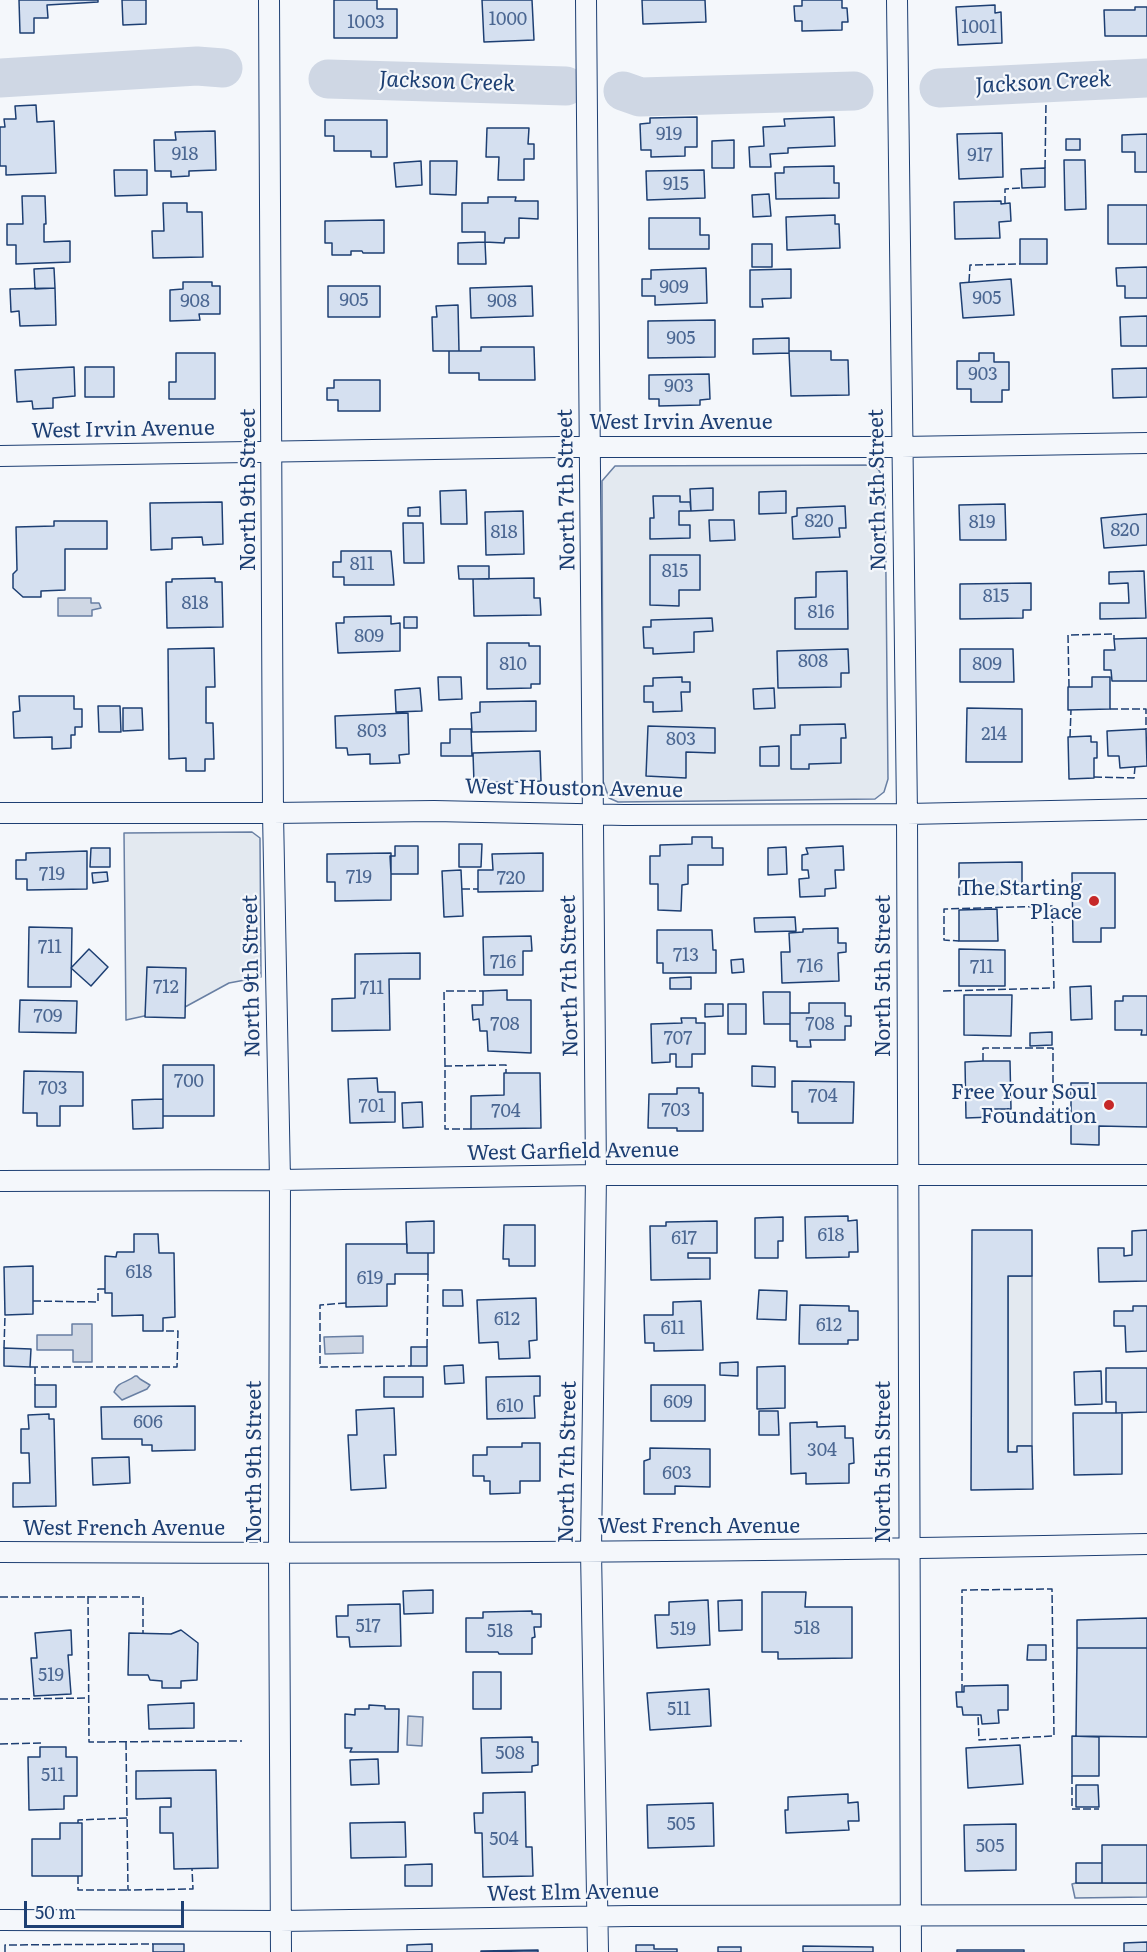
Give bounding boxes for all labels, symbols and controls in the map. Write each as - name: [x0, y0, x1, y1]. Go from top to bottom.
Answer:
- house number: 1000: [489, 9, 527, 31]
- house number: 1003: [347, 12, 385, 34]
- house number: 1001: [961, 17, 997, 39]
- water label: Jackson Creek: [379, 66, 515, 98]
- water label: Jackson Creek: [974, 66, 1112, 100]
- house number: 919: [656, 124, 682, 146]
- house number: 918: [172, 144, 198, 166]
- house number: 917: [967, 145, 993, 167]
- house number: 915: [663, 174, 689, 196]
- house number: 909: [659, 277, 689, 299]
- house number: 905: [973, 288, 1001, 310]
- house number: 905: [340, 290, 368, 312]
- house number: 908: [180, 291, 210, 313]
- house number: 908: [487, 291, 517, 313]
- house number: 905: [667, 328, 695, 350]
- house number: 903: [968, 364, 998, 386]
- house number: 903: [664, 376, 694, 398]
- street label: North 9th Street: [236, 409, 262, 571]
- street label: North 7th Street: [553, 409, 581, 571]
- street label: North 5th Street: [864, 409, 892, 571]
- street label: West Irvin Avenue: [589, 410, 773, 436]
- street label: West Irvin Avenue: [31, 416, 215, 444]
- house number: 820: [804, 511, 834, 533]
- house number: 819: [969, 512, 995, 534]
- house number: 820: [1110, 520, 1140, 542]
- house number: 818: [490, 522, 518, 544]
- house number: 811: [350, 554, 374, 576]
- house number: 815: [662, 561, 688, 583]
- house number: 815: [983, 586, 1009, 608]
- house number: 818: [181, 593, 209, 615]
- house number: 816: [808, 602, 834, 624]
- house number: 809: [354, 626, 384, 648]
- house number: 808: [798, 651, 828, 673]
- house number: 810: [499, 654, 527, 676]
- house number: 809: [972, 654, 1002, 676]
- house number: 803: [357, 721, 387, 743]
- house number: 214: [981, 724, 1007, 746]
- house number: 803: [666, 729, 696, 751]
- street label: West Houston Avenue: [465, 774, 683, 804]
- house number: 719: [39, 864, 65, 886]
- house number: 719: [346, 867, 372, 889]
- house number: 720: [497, 868, 525, 890]
- place label: The Starting Place: [958, 876, 1082, 926]
- street label: North 9th Street: [238, 894, 266, 1058]
- marker: The Starting Place: [1087, 894, 1101, 908]
- street label: North 7th Street: [556, 895, 584, 1057]
- street label: North 5th Street: [871, 895, 897, 1057]
- house number: 711: [38, 937, 62, 959]
- house number: 713: [673, 945, 699, 967]
- house number: 716: [490, 952, 516, 974]
- house number: 716: [797, 956, 823, 978]
- house number: 711: [970, 957, 994, 979]
- house number: 712: [153, 977, 179, 999]
- house number: 711: [360, 978, 384, 1000]
- house number: 709: [34, 1006, 62, 1028]
- house number: 708: [490, 1014, 520, 1036]
- house number: 708: [805, 1014, 835, 1036]
- house number: 707: [664, 1028, 692, 1050]
- house number: 700: [174, 1071, 204, 1093]
- house number: 703: [38, 1078, 68, 1100]
- place label: Free Your Soul Foundation: [951, 1080, 1097, 1130]
- house number: 704: [808, 1086, 838, 1108]
- house number: 701: [359, 1096, 385, 1118]
- marker: Free Your Soul Foundation: [1102, 1098, 1116, 1112]
- house number: 703: [661, 1100, 691, 1122]
- house number: 704: [491, 1101, 521, 1123]
- street label: West Garfield Avenue: [467, 1138, 679, 1166]
- house number: 618: [818, 1225, 844, 1247]
- house number: 617: [671, 1228, 697, 1250]
- house number: 618: [126, 1262, 152, 1284]
- house number: 619: [357, 1268, 383, 1290]
- house number: 612: [494, 1309, 520, 1331]
- house number: 612: [816, 1315, 842, 1337]
- house number: 611: [661, 1318, 685, 1340]
- street label: North 9th Street: [242, 1381, 268, 1543]
- street label: North 7th Street: [554, 1381, 582, 1543]
- street label: North 5th Street: [871, 1381, 897, 1543]
- house number: 609: [663, 1392, 693, 1414]
- house number: 610: [496, 1396, 524, 1418]
- house number: 606: [133, 1412, 163, 1434]
- house number: 304: [807, 1440, 837, 1462]
- house number: 603: [662, 1463, 692, 1485]
- street label: West French Avenue: [598, 1514, 800, 1540]
- street label: West French Avenue: [23, 1516, 225, 1542]
- house number: 517: [355, 1616, 381, 1638]
- house number: 518: [794, 1618, 820, 1640]
- house number: 519: [670, 1619, 696, 1641]
- house number: 518: [487, 1621, 513, 1643]
- house number: 519: [38, 1665, 64, 1687]
- house number: 511: [667, 1699, 691, 1721]
- house number: 508: [495, 1743, 525, 1765]
- house number: 511: [41, 1765, 65, 1787]
- house number: 505: [667, 1814, 695, 1836]
- house number: 504: [489, 1829, 519, 1851]
- house number: 505: [976, 1836, 1004, 1858]
- street label: West Elm Avenue: [487, 1879, 659, 1907]
- scale bar: [27, 1889, 188, 1927]
- text: 50 m: [35, 1898, 76, 1925]

